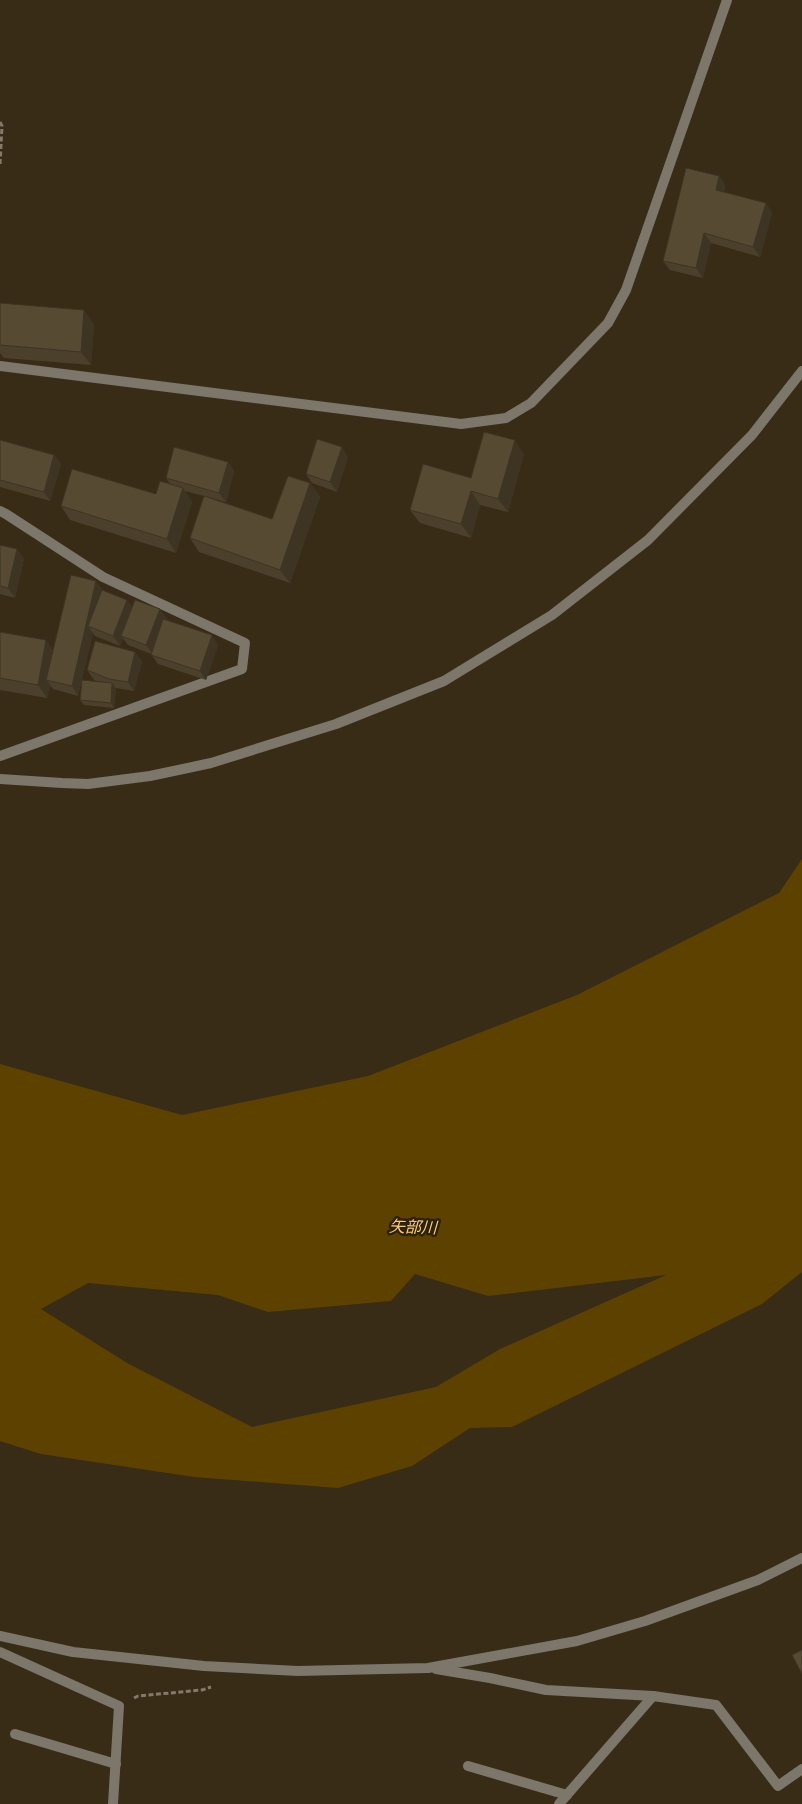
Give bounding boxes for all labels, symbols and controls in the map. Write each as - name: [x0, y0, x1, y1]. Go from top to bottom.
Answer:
- water label: 矢部川: [389, 1215, 439, 1239]

